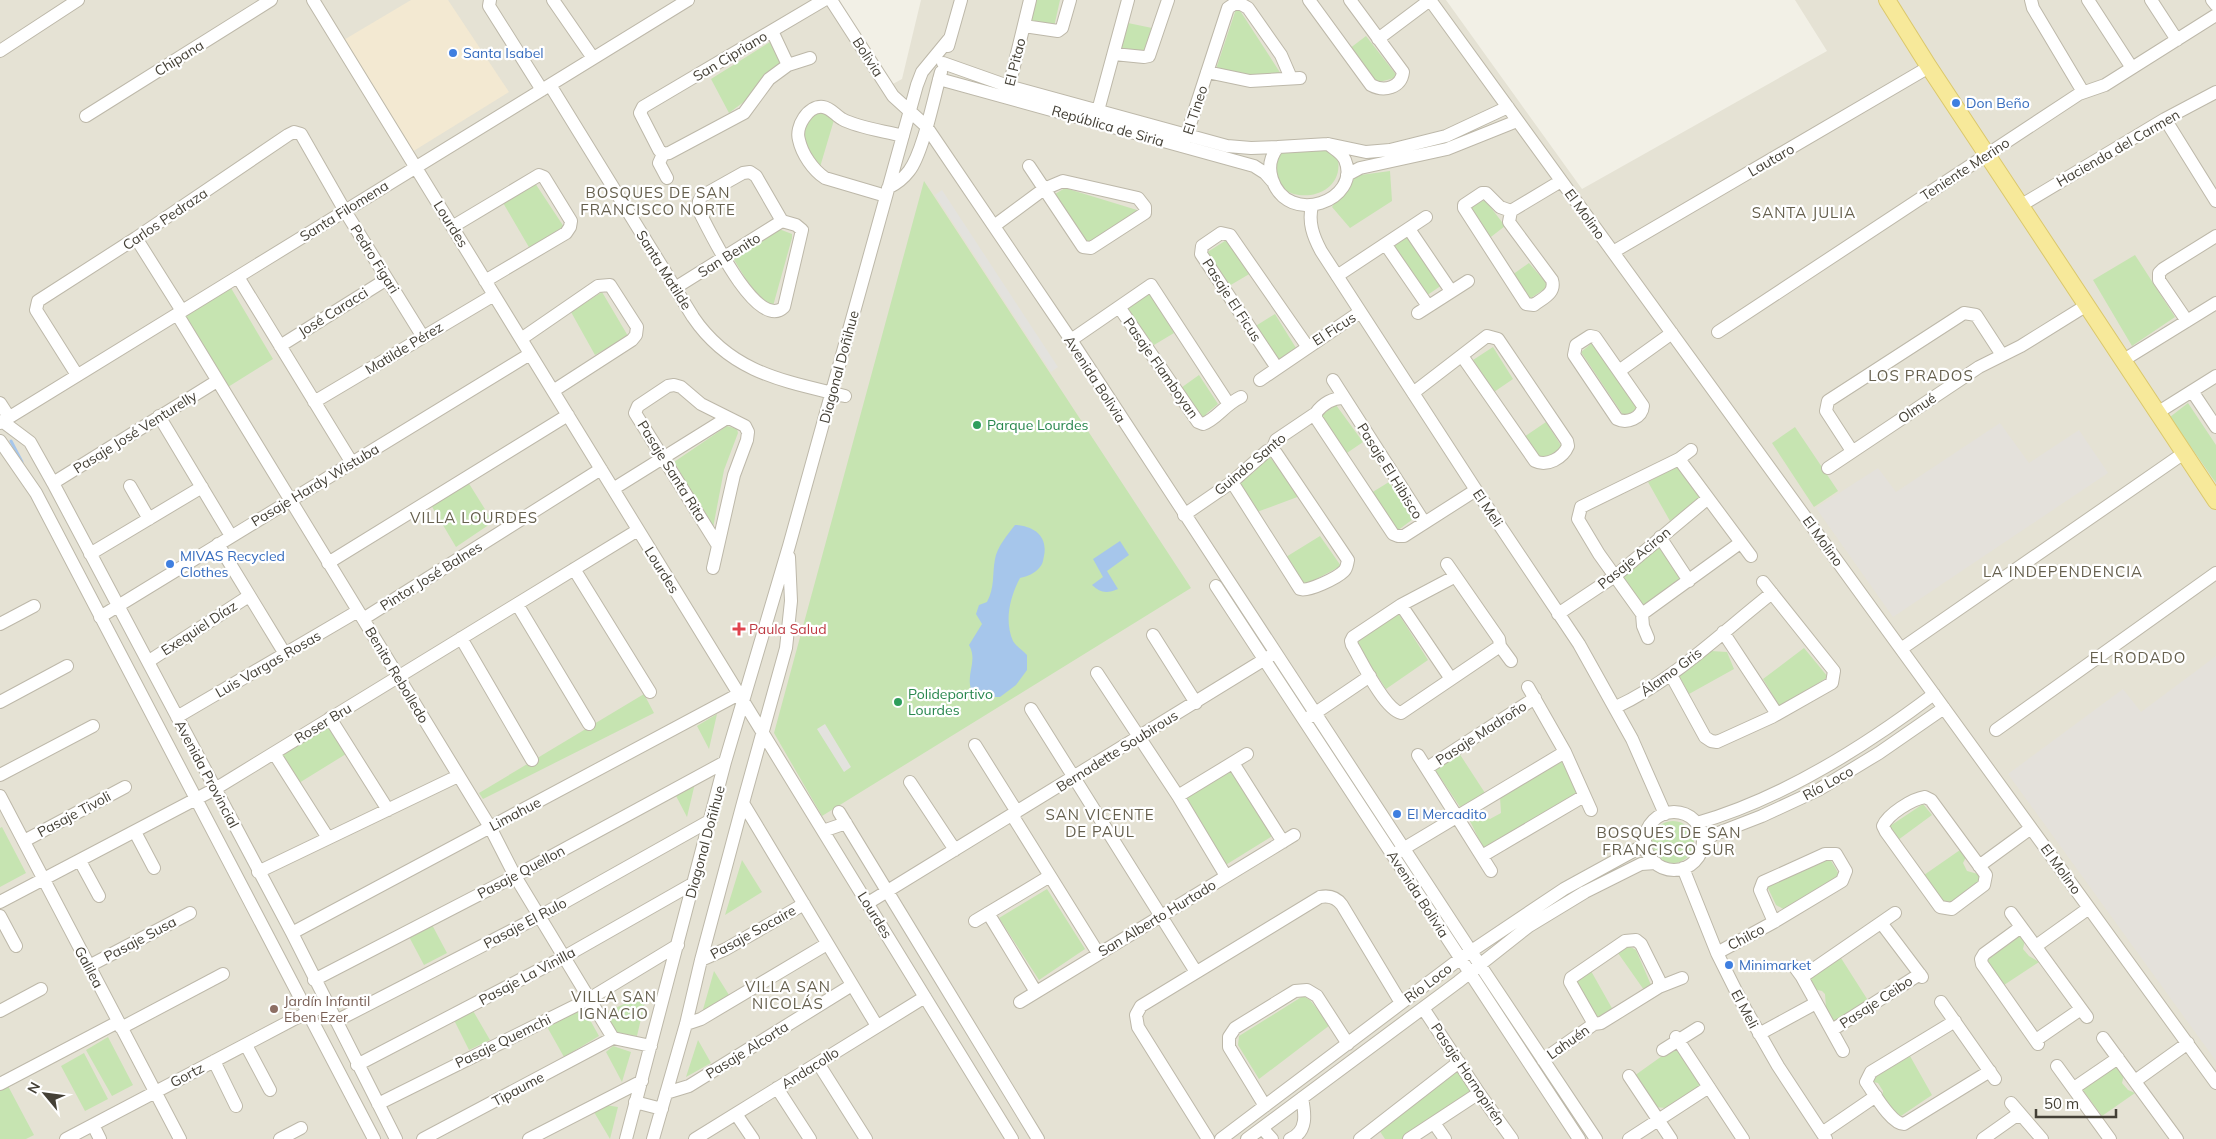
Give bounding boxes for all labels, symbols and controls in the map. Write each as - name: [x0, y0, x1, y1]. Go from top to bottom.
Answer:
- street label: San Cipriano: [690, 27, 770, 85]
- street label: Bolivia: [849, 34, 887, 80]
- street label: Chipana: [151, 36, 207, 80]
- street label: El Pitao: [1000, 36, 1030, 88]
- place label: Santa Isabel: [463, 44, 544, 62]
- marker: Santa Isabel: [447, 47, 459, 59]
- street label: El Tineo: [1179, 83, 1211, 137]
- place label: Don Beño: [1966, 94, 2030, 112]
- marker: Don Beño: [1950, 97, 1962, 109]
- street label: República de Siria: [1050, 101, 1166, 151]
- street label: Hacienda del Carmen: [2053, 105, 2183, 191]
- street label: Teniente Merino: [1917, 133, 2013, 205]
- street label: Lautaro: [1745, 140, 1797, 180]
- street label: Santa Filomena: [296, 177, 392, 245]
- district label: BOSQUES DE SAN FRANCISCO NORTE: [580, 183, 736, 219]
- street label: Carlos Pedraza: [119, 184, 211, 254]
- street label: El Molino: [1561, 185, 1609, 243]
- street label: Lourdes: [430, 197, 472, 251]
- district label: SANTA JULIA: [1752, 203, 1856, 222]
- street label: Pedro Figari: [347, 221, 403, 297]
- street label: Santa Matilde: [632, 227, 696, 313]
- street label: San Benito: [694, 229, 764, 281]
- street label: Pasaje El Ficus: [1198, 255, 1266, 345]
- street label: José Caracci: [295, 283, 371, 341]
- street label: El Ficus: [1309, 308, 1359, 350]
- street label: Diagonal Doñihue: [815, 309, 863, 425]
- street label: Pasaje Flamboyan: [1119, 314, 1203, 422]
- street label: Matilde Pérez: [362, 318, 446, 378]
- street label: Avenida Bolivia: [1060, 332, 1130, 426]
- district label: LOS PRADOS: [1868, 366, 1974, 385]
- street label: Pasaje José Venturelly: [70, 386, 201, 477]
- street label: Olmué: [1894, 389, 1940, 427]
- place label: Parque Lourdes: [987, 416, 1089, 434]
- street label: Pasaje Santa Rita: [634, 417, 710, 525]
- marker: Parque Lourdes: [971, 419, 983, 431]
- street label: Pasaje El Hibisco: [1353, 420, 1427, 522]
- street label: Guindo Santo: [1210, 429, 1290, 499]
- street label: Pasaje Hardy Wistuba: [248, 440, 382, 530]
- street label: El Meli: [1469, 486, 1507, 530]
- district label: VILLA LOURDES: [410, 508, 538, 527]
- street label: El Molino: [1799, 512, 1847, 570]
- street label: Pasaje Aciron: [1594, 523, 1674, 593]
- street label: Pintor José Balnes: [377, 537, 485, 615]
- street label: Lourdes: [641, 543, 683, 597]
- place label: MIVAS Recycled Clothes: [180, 547, 285, 581]
- marker: MIVAS Recycled Clothes: [164, 558, 176, 570]
- district label: LA INDEPENDENCIA: [1983, 562, 2143, 581]
- street label: Exequiel Díaz: [158, 597, 240, 659]
- place label: Paula Salud: [749, 620, 827, 638]
- street label: Benito Rebolledo: [361, 623, 433, 727]
- marker: Paula Salud: [733, 623, 745, 635]
- street label: Luis Vargas Rosas: [212, 626, 324, 702]
- street label: Álamo Gris: [1637, 644, 1705, 700]
- district label: EL RODADO: [2090, 648, 2186, 667]
- place label: Polideportivo Lourdes: [908, 685, 993, 719]
- marker: Polideportivo Lourdes: [892, 696, 904, 708]
- street label: Pasaje Madroño: [1432, 697, 1530, 769]
- street label: Roser Bru: [291, 699, 355, 747]
- street label: Bernadette Soubirous: [1053, 706, 1181, 796]
- street label: Avenida Provincial: [171, 717, 243, 831]
- street label: Río Loco: [1800, 762, 1856, 804]
- street label: Diagonal Doñihue: [681, 784, 729, 900]
- street label: Pasaje Tivoli: [34, 787, 114, 841]
- street label: Limahue: [486, 793, 544, 835]
- district label: SAN VICENTE DE PAUL: [1046, 805, 1154, 841]
- place label: El Mercadito: [1407, 805, 1487, 823]
- marker: El Mercadito: [1391, 808, 1403, 820]
- district label: BOSQUES DE SAN FRANCISCO SUR: [1596, 823, 1742, 859]
- street label: El Molino: [2037, 840, 2085, 898]
- street label: Pasaje Quellon: [474, 841, 568, 903]
- street label: Avenida Bolivia: [1383, 847, 1453, 941]
- street label: San Alberto Hurtado: [1095, 876, 1219, 960]
- street label: Lourdes: [854, 888, 896, 942]
- street label: Pasaje El Rulo: [480, 894, 570, 952]
- street label: Pasaje Socaire: [707, 901, 799, 963]
- street label: Pasaje Susa: [101, 912, 179, 966]
- street label: Chilco: [1724, 920, 1768, 954]
- street label: Galilea: [71, 943, 107, 991]
- street label: Pasaje La Vinilla: [476, 943, 578, 1009]
- place label: Minimarket: [1739, 956, 1811, 974]
- street label: Río Loco: [1401, 959, 1455, 1007]
- marker: Minimarket: [1723, 959, 1735, 971]
- street label: Pasaje Ceibo: [1836, 972, 1916, 1032]
- district label: VILLA SAN NICOLÁS: [745, 977, 831, 1013]
- street label: El Meli: [1727, 986, 1763, 1032]
- district label: VILLA SAN IGNACIO: [571, 987, 657, 1023]
- place label: Jardín Infantil Eben Ezer: [284, 992, 370, 1026]
- marker: Jardín Infantil Eben Ezer: [268, 1003, 280, 1015]
- street label: Pasaje Quemchi: [452, 1010, 554, 1072]
- street label: Pasaje Alcorta: [702, 1017, 792, 1083]
- street label: Pasaje Hornopirén: [1427, 1019, 1509, 1129]
- street label: Lahuén: [1543, 1021, 1593, 1063]
- street label: Andacollo: [778, 1043, 842, 1093]
- street label: Gortz: [167, 1059, 207, 1091]
- street label: Tipaume: [489, 1068, 547, 1110]
- north arrow: [20, 1069, 70, 1119]
- text: N: [23, 1079, 44, 1097]
- scale bar: [2036, 1086, 2116, 1118]
- text: 50 m: [2044, 1094, 2079, 1113]

